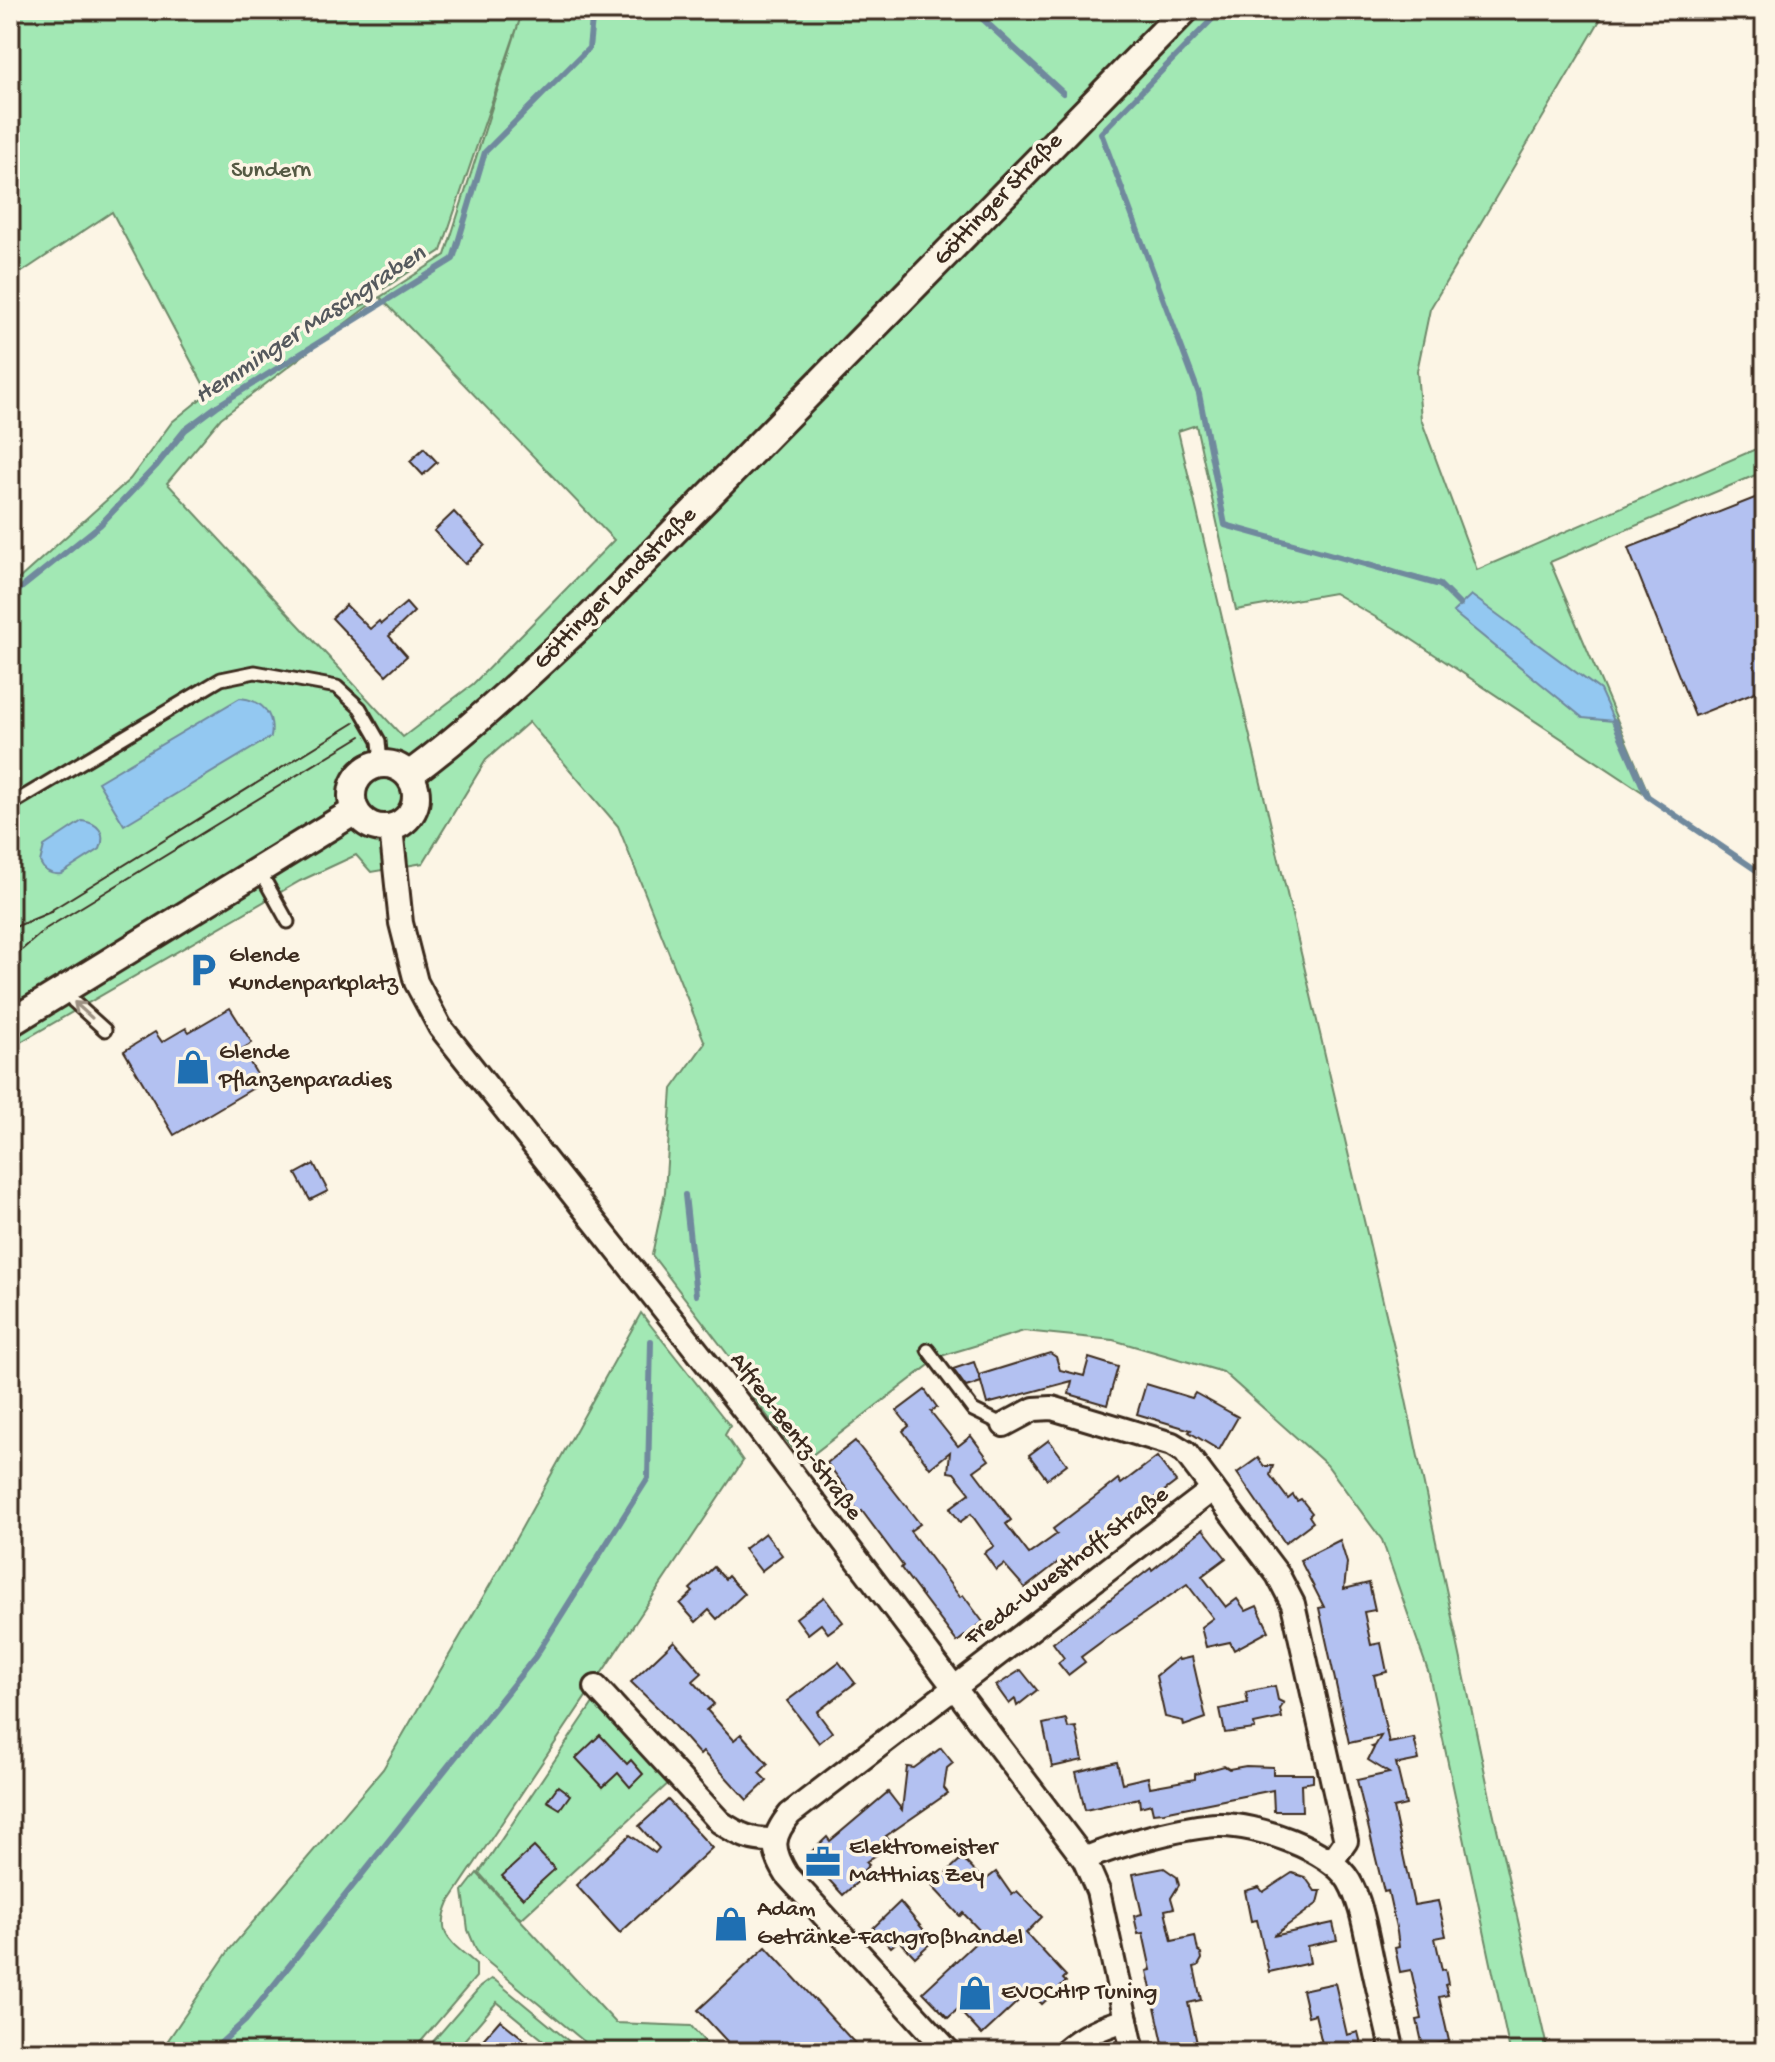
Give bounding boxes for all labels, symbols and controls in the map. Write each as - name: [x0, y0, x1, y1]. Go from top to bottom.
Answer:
- street label: Göttinger Straße: [928, 127, 1070, 273]
- park label: Sundern: [231, 157, 312, 186]
- water label: Hemminger Maschgraben: [190, 239, 433, 412]
- street label: Göttinger Landstraße: [528, 501, 704, 677]
- place label: Glende Kundenparkplatz: [229, 942, 399, 999]
- parking icon: Glende Kundenparkplatz: [184, 951, 222, 989]
- one-way arrow: [73, 1001, 93, 1020]
- place label: Glende Pflanzenparadies: [218, 1039, 393, 1096]
- shop icon: Glende Pflanzenparadies: [174, 1048, 212, 1086]
- street label: Alfred-Bentz-Straße: [722, 1347, 868, 1527]
- street label: Freda-Wuesthoff-Straße: [958, 1480, 1175, 1654]
- place label: Elektromeister Matthias Zey: [849, 1834, 1000, 1891]
- office icon: Elektromeister Matthias Zey: [804, 1843, 842, 1881]
- place label: Adam Getränke-Fachgroßhandel: [757, 1896, 1023, 1953]
- shop icon: Adam Getränke-Fachgroßhandel: [712, 1905, 750, 1943]
- shop icon: EVOCHIP Tuning: [956, 1974, 994, 2012]
- place label: EVOCHIP Tuning: [1001, 1979, 1157, 2008]

